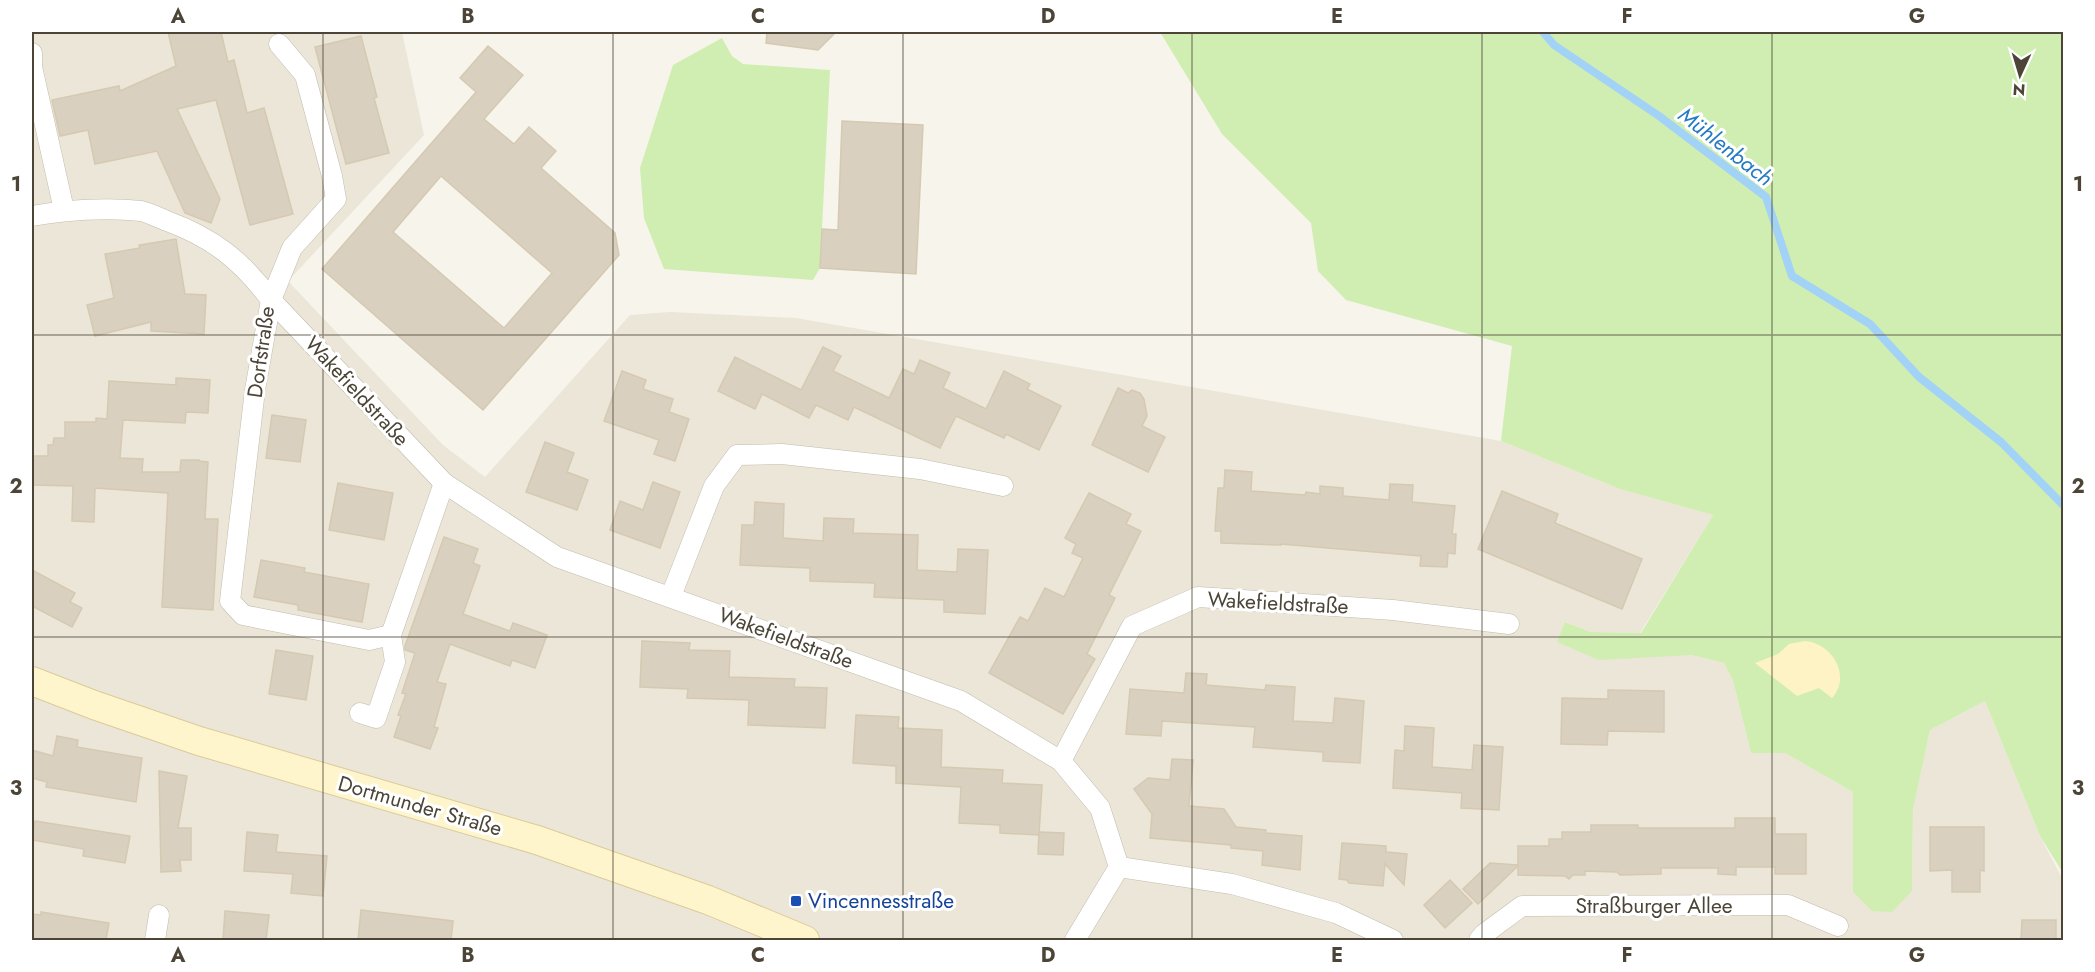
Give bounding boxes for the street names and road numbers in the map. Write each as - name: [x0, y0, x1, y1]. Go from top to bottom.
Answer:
- street label: Dorfstraße: [240, 304, 282, 400]
- street label: Wakefieldstraße: [298, 329, 416, 453]
- street label: Wakefieldstraße: [1207, 584, 1349, 622]
- street label: Wakefieldstraße: [715, 600, 858, 676]
- street label: Dortmunder Straße: [335, 768, 506, 844]
- street label: Straßburger Allee: [1575, 891, 1733, 921]

